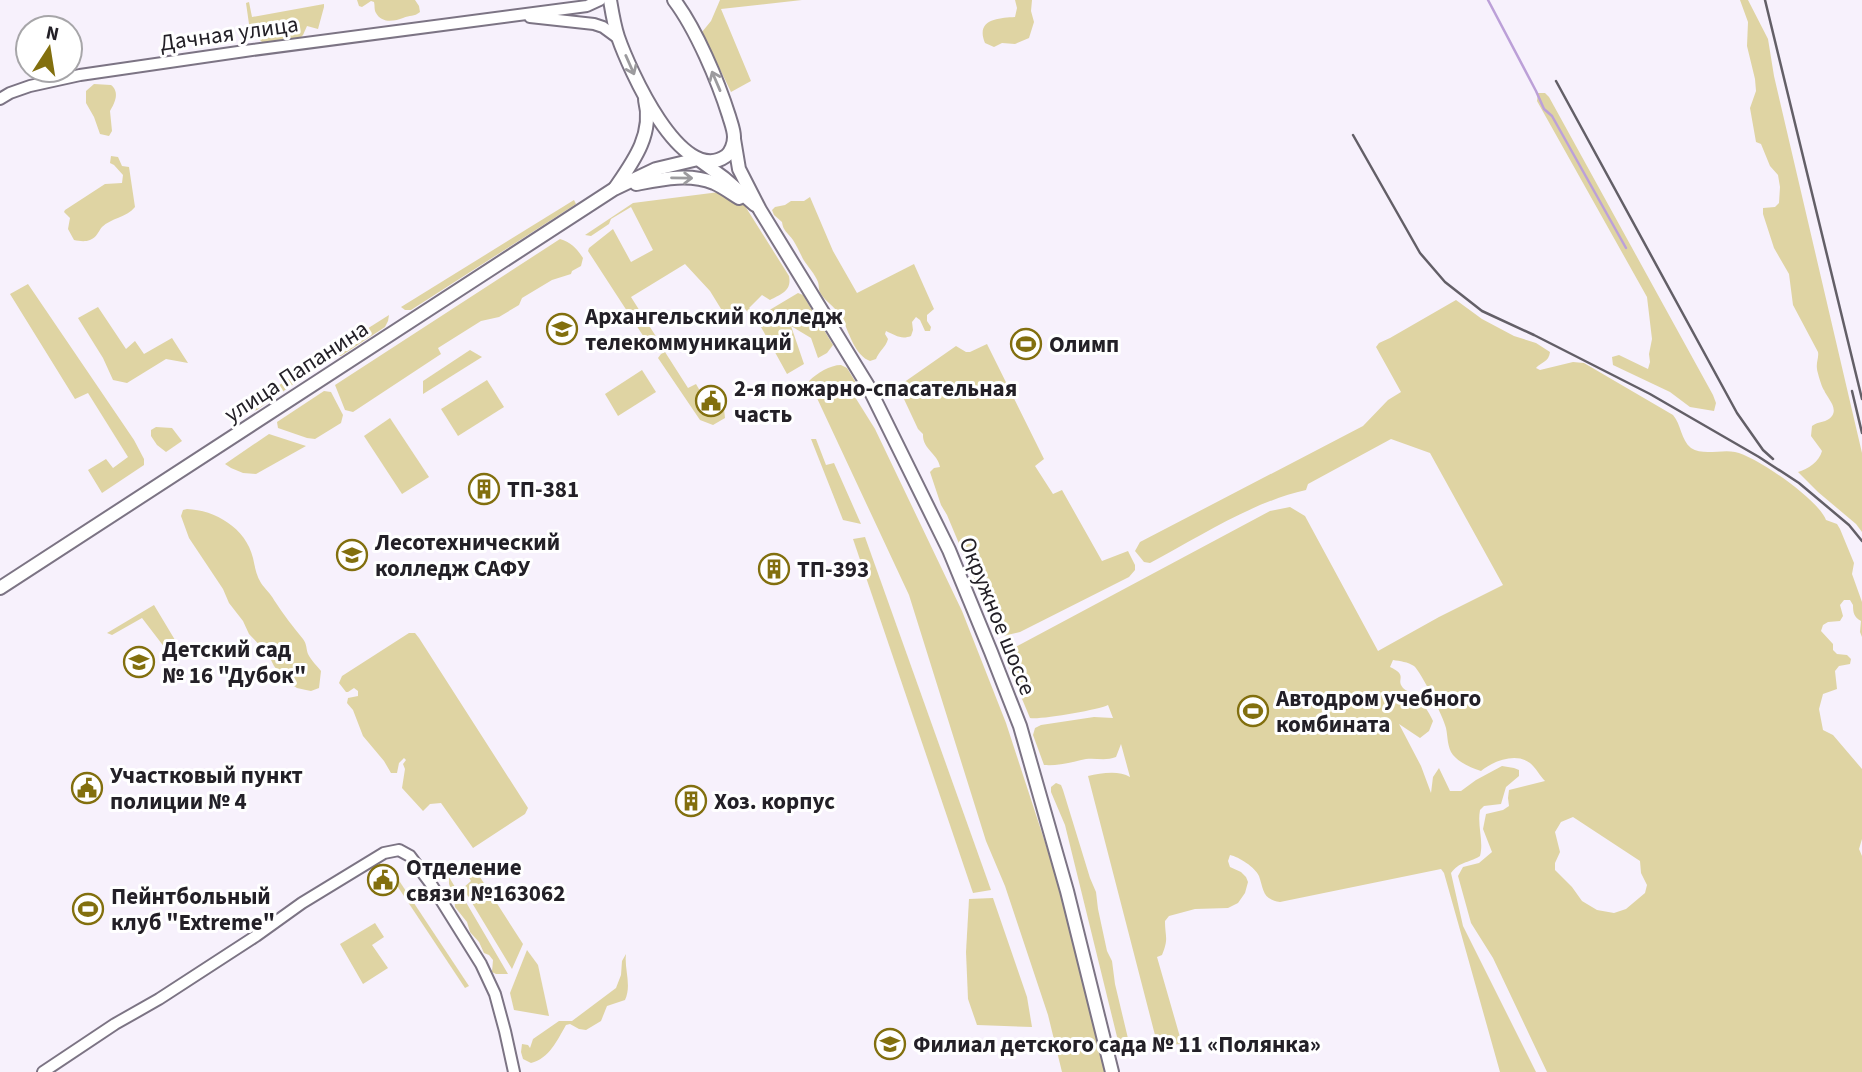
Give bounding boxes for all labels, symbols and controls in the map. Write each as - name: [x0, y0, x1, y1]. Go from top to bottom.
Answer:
- street label: Дачная улица: [158, 7, 300, 60]
- north arrow: [14, 14, 84, 84]
- text: N: [43, 19, 61, 48]
- one-way arrow: [624, 54, 637, 75]
- one-way arrow: [708, 71, 721, 92]
- one-way arrow: [670, 171, 693, 185]
- place label: Архангельский колледж телекоммуникаций: [584, 300, 843, 359]
- street label: улица Папанина: [218, 312, 375, 430]
- school or university icon: Архангельский колледж телекоммуникаций: [545, 312, 579, 346]
- sports icon: Олимп: [1009, 327, 1043, 361]
- place label: Олимп: [1049, 328, 1119, 361]
- place label: 2-я пожарно-спасательная часть: [734, 372, 1017, 431]
- public building icon: 2-я пожарно-спасательная часть: [694, 384, 728, 418]
- building icon: ТП-381: [467, 472, 501, 506]
- place label: ТП-381: [507, 473, 579, 506]
- place label: Лесотехнический колледж САФУ: [374, 526, 560, 585]
- street label: Окружное шоссе: [951, 532, 1044, 700]
- school or university icon: Лесотехнический колледж САФУ: [335, 538, 369, 572]
- building icon: ТП-393: [757, 552, 791, 586]
- place label: ТП-393: [797, 553, 869, 586]
- place label: Детский сад № 16 "Дубок": [162, 633, 306, 692]
- school or university icon: Детский сад № 16 "Дубок": [122, 645, 156, 679]
- place label: Автодром учебного комбината: [1275, 682, 1481, 741]
- sports icon: Автодром учебного комбината: [1236, 694, 1270, 728]
- place label: Участковый пункт полиции № 4: [110, 759, 303, 818]
- public building icon: Участковый пункт полиции № 4: [70, 771, 104, 805]
- building icon: Хоз. корпус: [674, 784, 708, 818]
- place label: Хоз. корпус: [714, 785, 835, 818]
- place label: Отделение связи №163062: [406, 851, 565, 910]
- public building icon: Отделение связи №163062: [366, 863, 400, 897]
- place label: Пейнтбольный клуб "Extreme": [111, 880, 275, 939]
- sports icon: Пейнтбольный клуб "Extreme": [71, 892, 105, 926]
- school or university icon: Филиал детского сада № 11 «Полянка»: [873, 1027, 907, 1061]
- place label: Филиал детского сада № 11 «Полянка»: [913, 1028, 1321, 1061]

